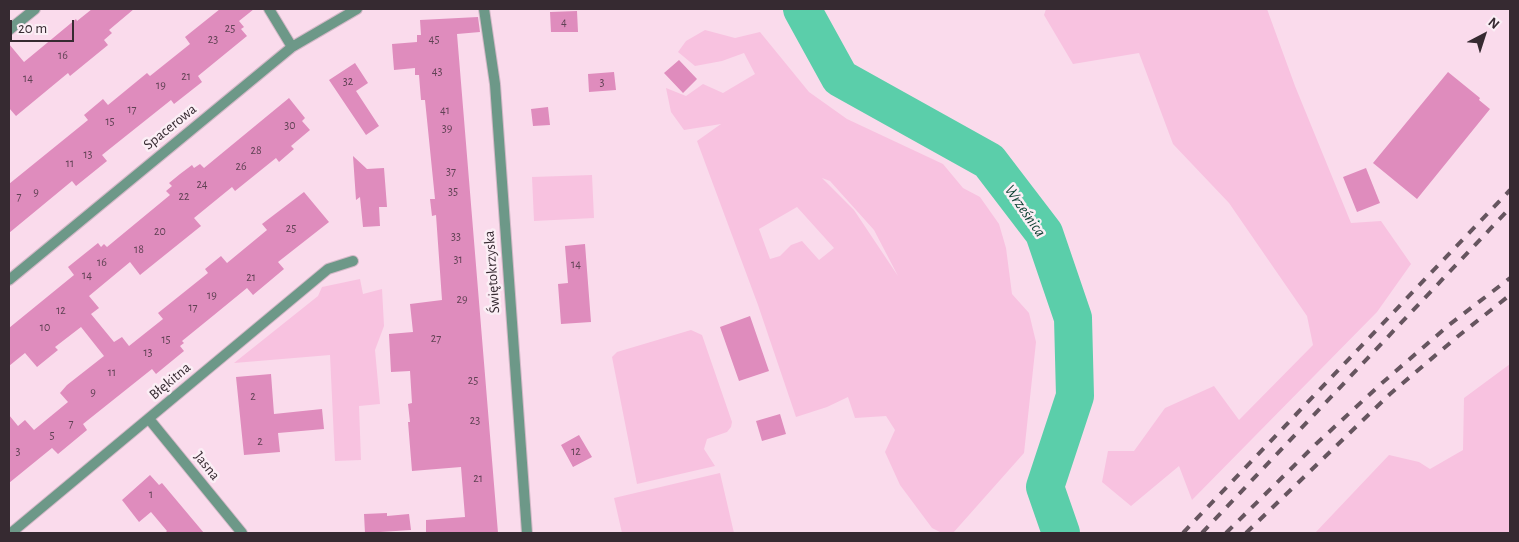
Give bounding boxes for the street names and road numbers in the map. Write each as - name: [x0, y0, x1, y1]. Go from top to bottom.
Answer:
- street label: Spacerowa: [140, 100, 200, 154]
- street label: Świętokrzyska: [480, 230, 504, 314]
- street label: Błękitna: [146, 358, 194, 404]
- street label: Jasna: [190, 448, 224, 484]

